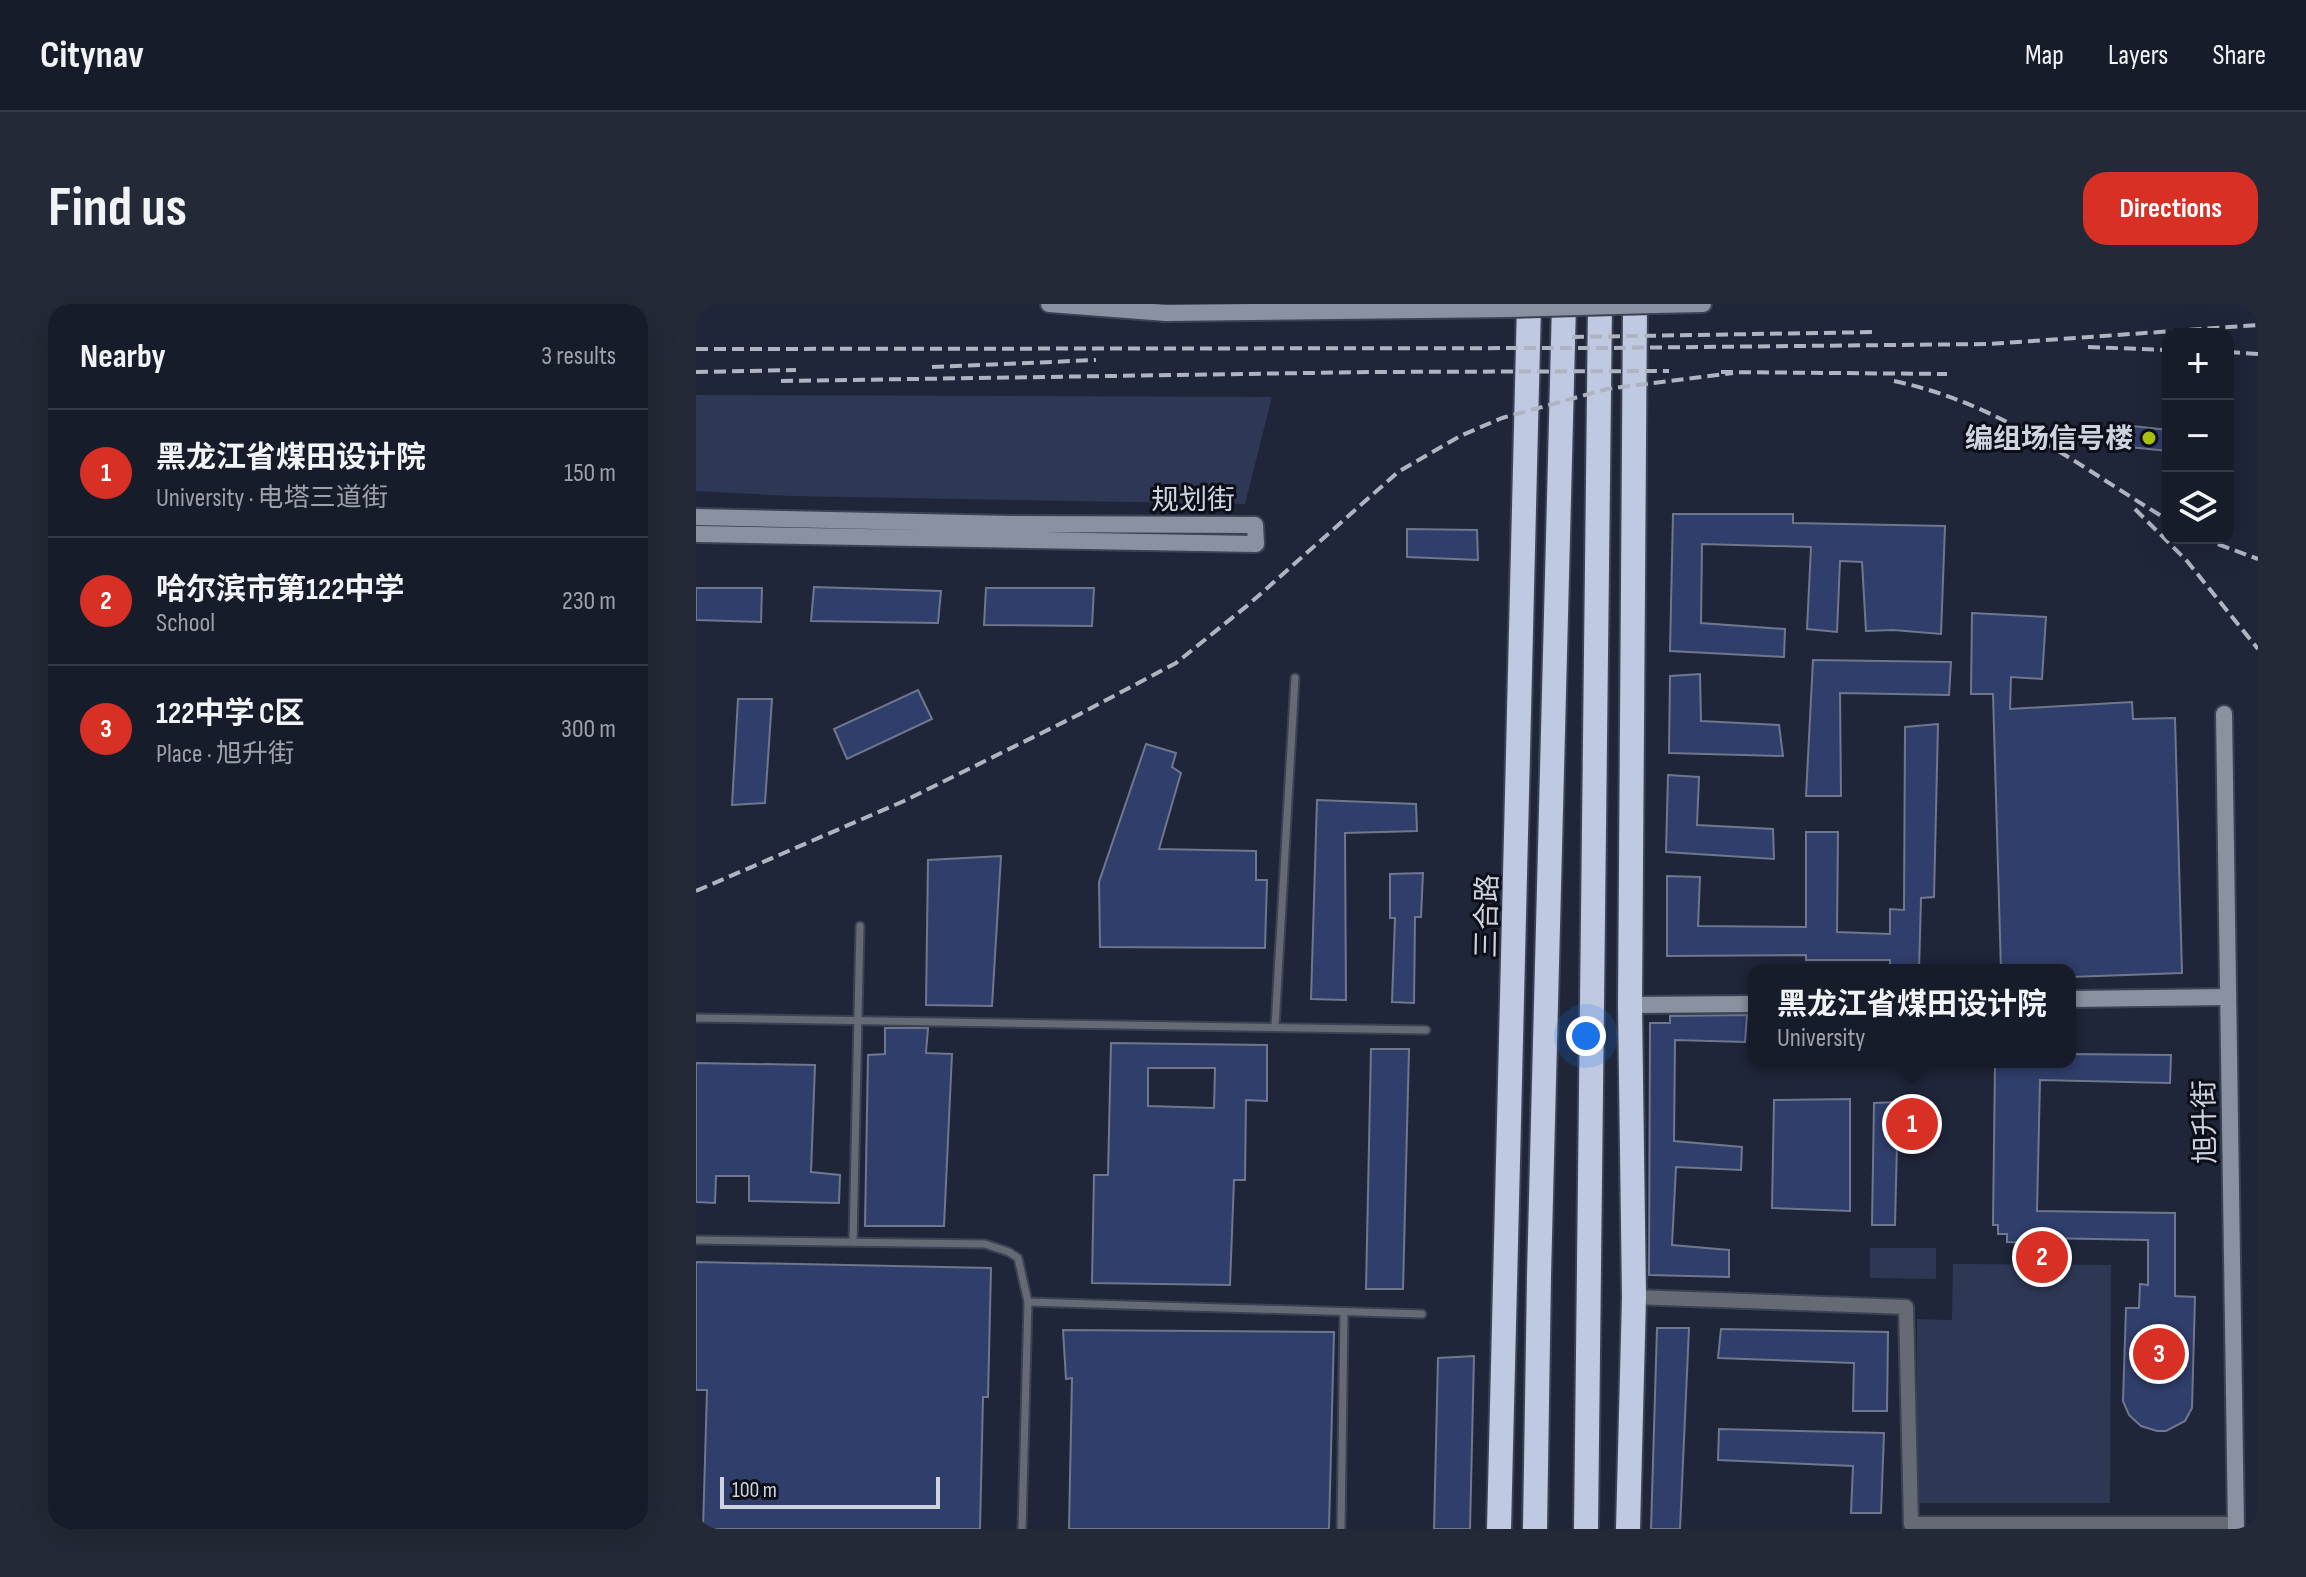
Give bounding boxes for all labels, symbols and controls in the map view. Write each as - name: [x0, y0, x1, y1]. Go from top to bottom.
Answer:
- text: Citynav: [40, 33, 144, 78]
- text: Map: [2025, 39, 2064, 72]
- text: Layers: [2108, 39, 2168, 72]
- text: Share: [2212, 39, 2266, 72]
- button: Directions: [2083, 172, 2258, 245]
- text: Find us: [48, 175, 187, 242]
- map controls: [2162, 328, 2234, 544]
- button: +: [2162, 328, 2234, 400]
- text: Nearby: [80, 336, 166, 377]
- text: 3 results: [541, 341, 616, 372]
- button: −: [2162, 400, 2234, 472]
- place label: 编组场信号楼: [1965, 423, 2133, 456]
- marker: 编组场信号楼: [2140, 429, 2158, 447]
- text: 黑龙江省煤田设计院: [156, 440, 426, 476]
- text: 1: [101, 458, 111, 489]
- text: 150 m: [564, 458, 616, 489]
- button: layers: [2162, 472, 2234, 544]
- text: University · 电塔三道街: [156, 483, 388, 514]
- street label: 规划街: [1151, 484, 1235, 517]
- text: 哈尔滨市第122中学: [156, 572, 404, 608]
- text: 2: [100, 586, 112, 617]
- text: 230 m: [562, 586, 616, 617]
- text: School: [156, 608, 215, 639]
- text: 122中学 C区: [156, 696, 304, 732]
- text: 3: [100, 714, 112, 745]
- text: 300 m: [561, 714, 616, 745]
- text: Place · 旭升街: [156, 739, 294, 770]
- street label: 三合路: [1470, 874, 1505, 958]
- popup: [1748, 964, 2076, 1068]
- text: 黑龙江省煤田设计院: [1777, 987, 2047, 1023]
- your location: [1566, 1016, 1606, 1056]
- text: University: [1777, 1023, 1865, 1054]
- street label: 旭升街: [2188, 1080, 2223, 1164]
- pin: 1: [1886, 1094, 1938, 1154]
- pin: 2: [2016, 1227, 2068, 1287]
- pin: 3: [2133, 1324, 2185, 1384]
- scale bar: [720, 1473, 940, 1509]
- text: 100 m: [732, 1477, 777, 1504]

